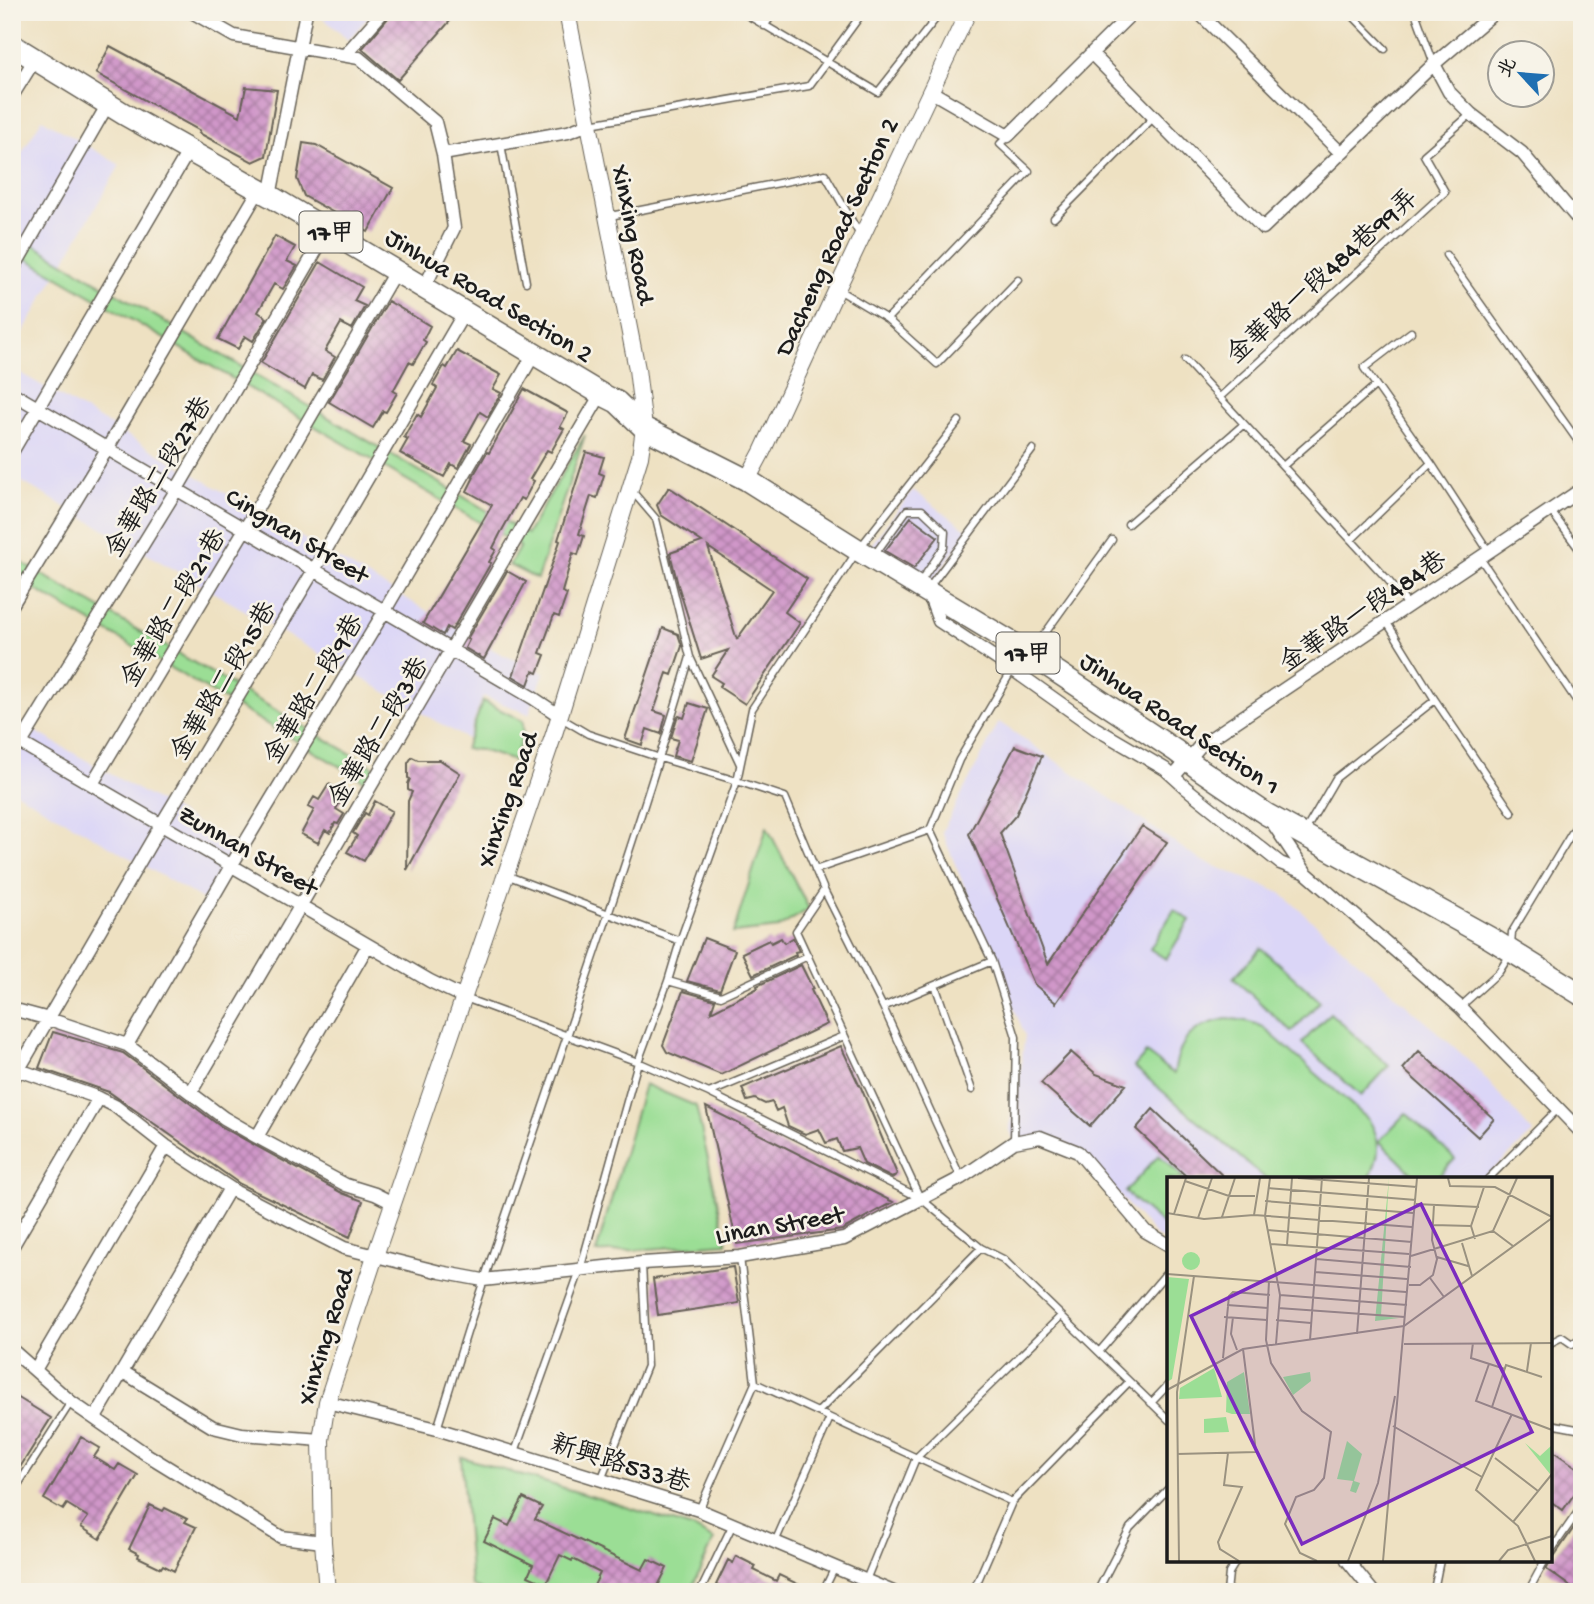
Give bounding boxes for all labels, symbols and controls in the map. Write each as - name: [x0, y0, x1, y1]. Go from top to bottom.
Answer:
- north arrow: [1486, 38, 1556, 108]
- text: 北: [1494, 54, 1523, 82]
- street label: Dacheng Road Section 2: [769, 114, 908, 364]
- street label: Xinxing Road: [602, 162, 660, 309]
- street label: 金華路一段484巷99弄: [1221, 183, 1426, 372]
- road number: 17甲: [300, 212, 362, 253]
- street label: Jinhua Road Section 2: [378, 224, 597, 372]
- street label: 金華路二段27巷: [99, 391, 221, 564]
- street label: Cingnan Street: [218, 483, 375, 594]
- street label: 金華路二段21巷: [115, 523, 235, 694]
- street label: 金華路一段484巷: [1274, 545, 1454, 681]
- street label: 金華路二段15巷: [164, 596, 286, 768]
- street label: 金華路二段9巷: [257, 609, 373, 771]
- road number: 17甲: [996, 632, 1060, 674]
- street label: Jinhua Road Section 1: [1073, 647, 1284, 804]
- street label: 金華路二段3巷: [322, 652, 438, 814]
- street label: Xinxing Road: [472, 727, 548, 873]
- street label: Zunnan Street: [171, 800, 324, 907]
- inset map: [1167, 1177, 1552, 1562]
- street label: Linan Street: [713, 1200, 849, 1254]
- street label: Xinxing Road: [293, 1264, 364, 1410]
- street label: 新興路533巷: [546, 1428, 694, 1502]

